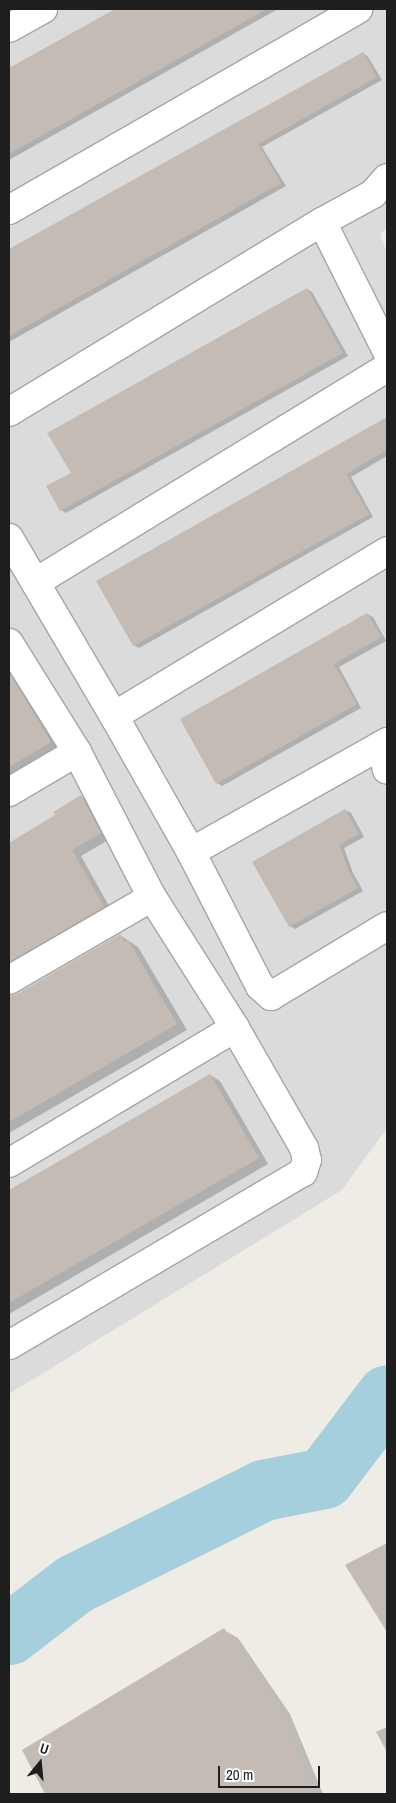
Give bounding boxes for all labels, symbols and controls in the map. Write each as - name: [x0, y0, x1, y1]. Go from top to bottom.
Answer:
- north arrow: [15, 1738, 65, 1788]
- text: U: [38, 1739, 51, 1758]
- scale bar: [221, 1756, 324, 1788]
- text: 20 m: [226, 1764, 253, 1785]

